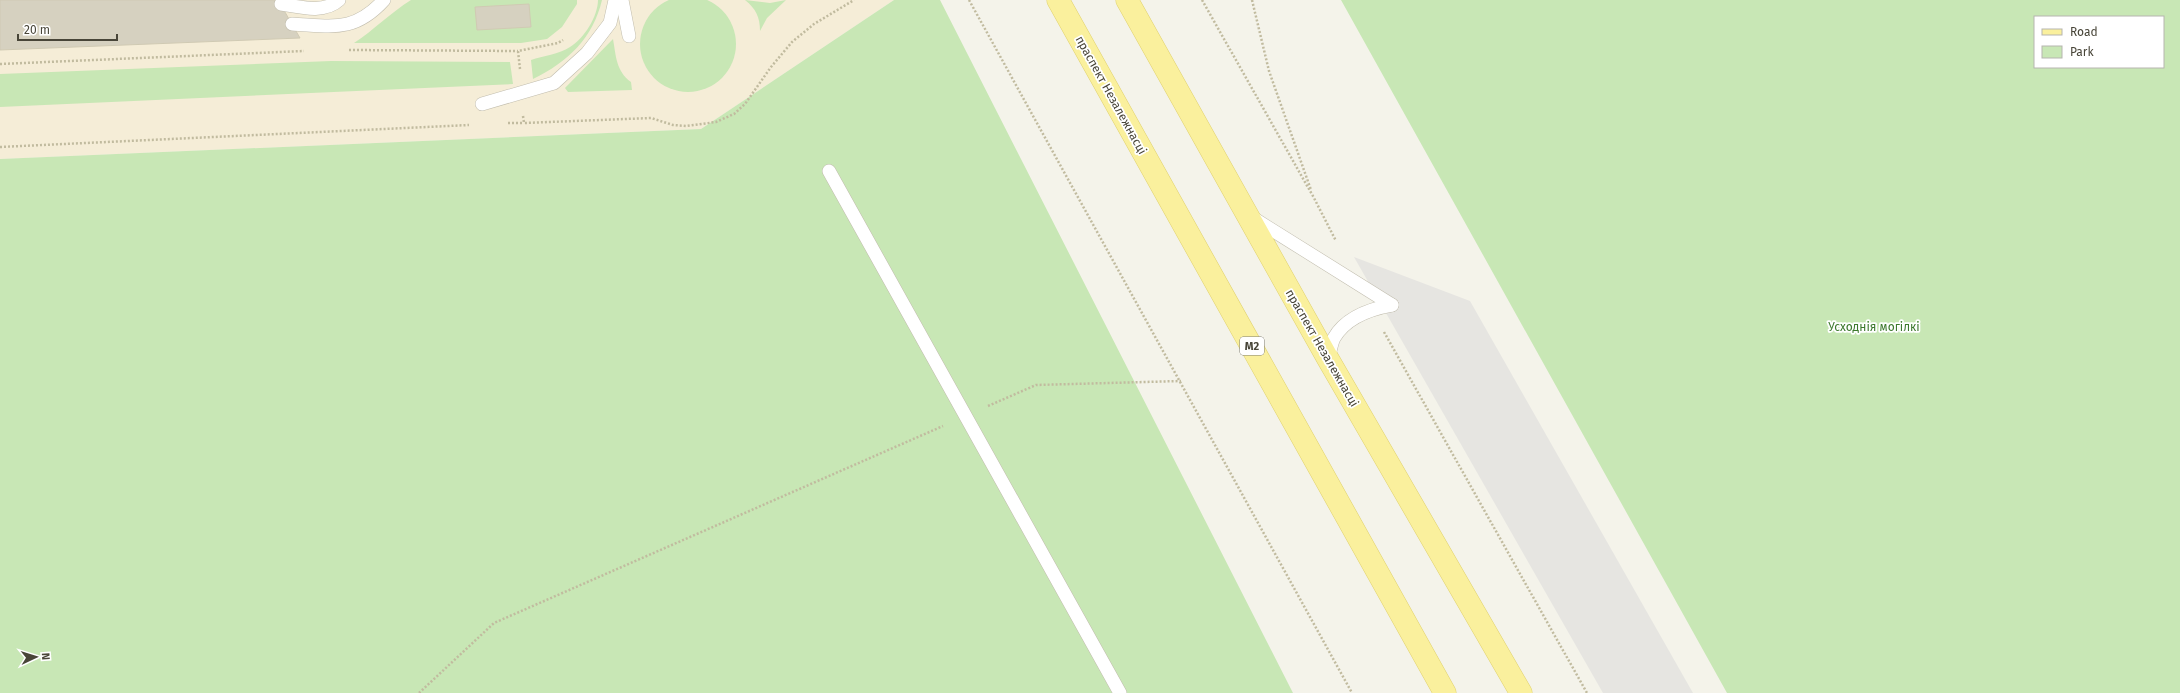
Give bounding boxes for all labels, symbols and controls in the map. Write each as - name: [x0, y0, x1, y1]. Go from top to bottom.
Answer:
- scale bar: [18, 16, 117, 42]
- legend: [2034, 16, 2164, 68]
- text: 20 m: [24, 23, 50, 37]
- text: Road: [2070, 25, 2098, 39]
- street label: праспект Незалежнасці: [1073, 33, 1149, 157]
- text: Park: [2070, 45, 2094, 59]
- street label: праспект Незалежнасці: [1283, 287, 1361, 409]
- park label: Усходнія могілкі: [1828, 320, 1920, 334]
- road number: М2: [1240, 337, 1264, 355]
- north arrow: [16, 637, 56, 677]
- text: N: [39, 652, 52, 660]

